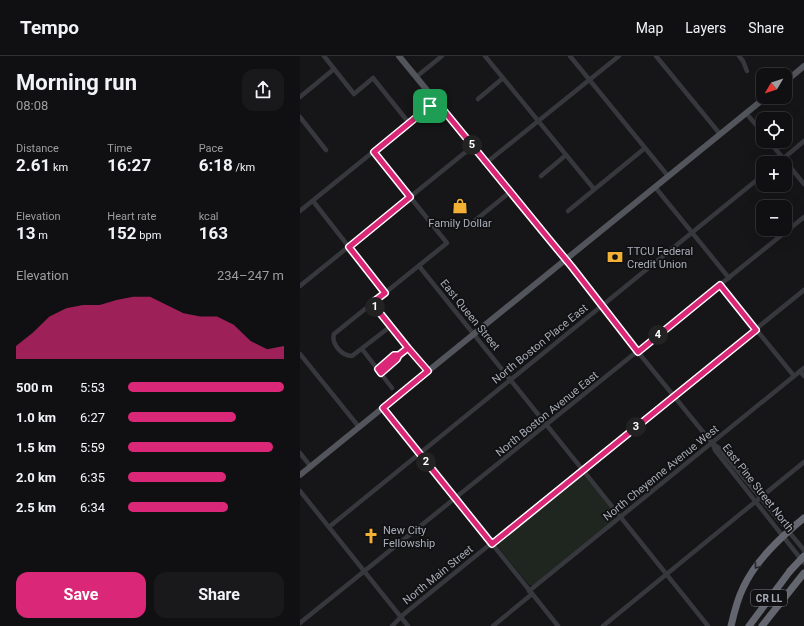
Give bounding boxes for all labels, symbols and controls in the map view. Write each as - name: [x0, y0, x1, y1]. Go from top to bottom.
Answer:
- text: Tempo: [20, 16, 79, 39]
- text: Map: [636, 20, 663, 36]
- text: Layers: [685, 20, 726, 36]
- text: Share: [748, 20, 784, 36]
- north arrow: [756, 68, 792, 104]
- map controls: [756, 68, 792, 236]
- button: share: [242, 69, 284, 111]
- text: Morning run: [16, 70, 137, 95]
- pin: [413, 89, 447, 123]
- icon: arrive: [419, 95, 441, 117]
- text: 08:08: [16, 98, 48, 113]
- button: locate: [756, 112, 792, 148]
- pin: 5: [462, 135, 482, 155]
- text: 5: [469, 138, 475, 151]
- text: Distance: [16, 142, 59, 155]
- text: Time: [107, 142, 132, 155]
- text: Pace: [199, 142, 223, 155]
- text: 2.61: [16, 155, 50, 175]
- text: 16:27: [107, 155, 151, 175]
- text: 6:18: [199, 155, 233, 175]
- button: +: [756, 156, 792, 192]
- text: km: [50, 161, 68, 174]
- text: /km: [233, 161, 255, 174]
- shop icon: Family Dollar: [451, 197, 469, 215]
- button: −: [756, 200, 792, 236]
- text: Elevation: [16, 210, 61, 223]
- text: Heart rate: [107, 210, 156, 223]
- text: kcal: [199, 210, 219, 223]
- place label: Family Dollar: [428, 217, 492, 230]
- text: 13: [16, 223, 36, 243]
- text: 152: [107, 223, 137, 243]
- text: 163: [199, 223, 228, 243]
- text: m: [36, 229, 48, 242]
- text: bpm: [137, 229, 161, 242]
- place label: TTCU Federal Credit Union: [627, 245, 693, 271]
- bank icon: TTCU Federal Credit Union: [606, 248, 624, 266]
- text: Elevation: [16, 268, 69, 283]
- text: 234–247 m: [217, 268, 284, 283]
- street label: East Queen Street: [437, 277, 503, 353]
- pin: 1: [365, 297, 385, 317]
- text: 1: [372, 300, 378, 313]
- street label: North Boston Place East: [490, 301, 591, 387]
- pin: 4: [648, 325, 668, 345]
- text: 4: [655, 328, 661, 341]
- street label: North Boston Avenue East: [493, 368, 601, 459]
- text: 500 m: [16, 380, 53, 395]
- text: 5:53: [80, 380, 105, 395]
- text: 1.0 km: [16, 410, 56, 425]
- text: 6:27: [80, 410, 105, 425]
- pin: 3: [626, 417, 646, 437]
- text: 3: [633, 420, 639, 433]
- street label: North Cheyenne Avenue West: [601, 422, 722, 524]
- text: 1.5 km: [16, 440, 56, 455]
- text: 5:59: [80, 440, 105, 455]
- street label: East Pine Street North: [720, 441, 796, 535]
- pin: 2: [416, 452, 436, 472]
- text: 2: [423, 455, 429, 468]
- text: 2.0 km: [16, 470, 56, 485]
- text: 6:35: [80, 470, 105, 485]
- text: 2.5 km: [16, 500, 56, 515]
- text: 6:34: [80, 500, 105, 515]
- place label: New City Fellowship: [383, 524, 435, 550]
- church icon: New City Fellowship: [362, 527, 380, 545]
- street label: North Main Street: [400, 542, 476, 607]
- one-way arrow: [755, 561, 762, 568]
- button: Save: [16, 572, 146, 618]
- button: Share: [154, 572, 284, 618]
- road number: CR LL: [751, 590, 787, 606]

